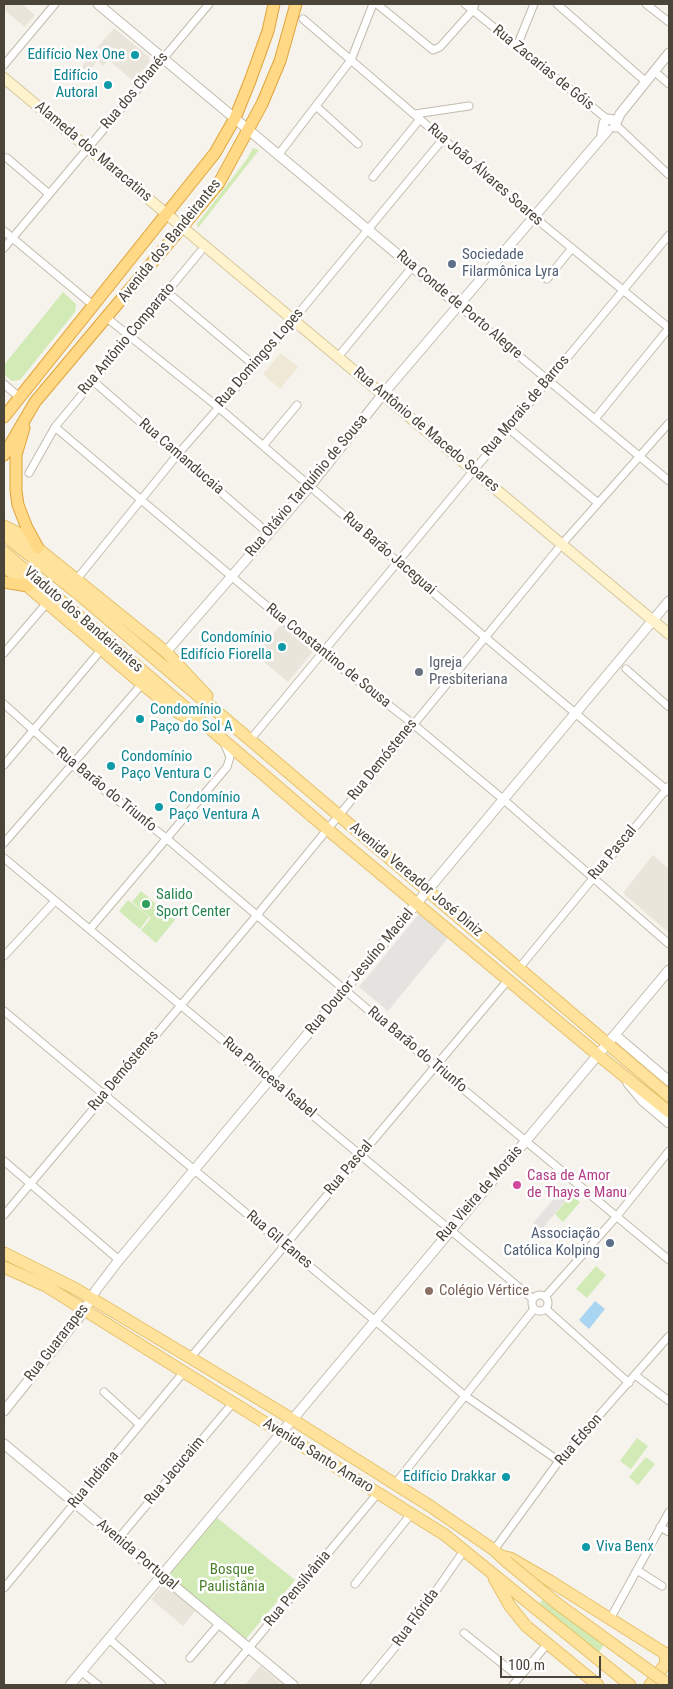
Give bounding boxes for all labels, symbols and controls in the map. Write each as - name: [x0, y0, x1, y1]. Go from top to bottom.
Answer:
- street label: Rua Zacarias de Góis: [489, 22, 597, 114]
- place label: Edifício Nex One: [28, 46, 125, 64]
- street label: Rua dos Chanés: [98, 49, 172, 133]
- marker: Edifício Nex One: [129, 49, 141, 61]
- place label: Edifício Autoral: [54, 67, 98, 102]
- marker: Edifício Autoral: [102, 79, 114, 91]
- street label: Alameda dos Maracatins: [31, 98, 155, 206]
- street label: Rua João Álvares Soares: [424, 120, 546, 230]
- street label: Avenida dos Bandeirantes: [115, 176, 225, 306]
- place label: Sociedade Filarmônica Lyra: [462, 246, 559, 281]
- street label: Rua Conde de Porto Alegre: [392, 247, 526, 363]
- marker: Sociedade Filarmônica Lyra: [446, 258, 458, 270]
- street label: Rua Antônio Comparato: [75, 279, 179, 399]
- street label: Rua Domingos Lopes: [212, 305, 308, 411]
- street label: Rua Morais de Barros: [478, 352, 574, 460]
- street label: Rua Antônio de Macedo Soares: [349, 364, 503, 496]
- street label: Rua Otávio Tarquínio de Sousa: [242, 411, 372, 561]
- street label: Rua Camanducaia: [135, 415, 227, 499]
- street label: Rua Barão Jaceguai: [339, 509, 439, 599]
- street label: Viaduto dos Bandeirantes: [20, 563, 146, 677]
- street label: Rua Constantino de Sousa: [262, 600, 394, 712]
- place label: Condomínio Edifício Fiorella: [180, 629, 272, 664]
- marker: Condomínio Edifício Fiorella: [276, 641, 288, 653]
- place label: Igreja Presbiteriana: [429, 654, 508, 689]
- marker: Igreja Presbiteriana: [413, 666, 425, 678]
- place label: Condomínio Paço do Sol A: [150, 701, 233, 736]
- marker: Condomínio Paço do Sol A: [134, 713, 146, 725]
- street label: Rua Demóstenes: [345, 716, 421, 804]
- street label: Rua Barão do Triunfo: [52, 744, 160, 836]
- place label: Condomínio Paço Ventura C: [121, 748, 212, 783]
- marker: Condomínio Paço Ventura C: [105, 760, 117, 772]
- place label: Condomínio Paço Ventura A: [169, 789, 260, 824]
- marker: Condomínio Paço Ventura A: [153, 801, 165, 813]
- street label: Avenida Vereador José Diniz: [346, 819, 486, 941]
- street label: Rua Pascal: [585, 822, 641, 884]
- place label: Salido Sport Center: [156, 886, 230, 921]
- marker: Salido Sport Center: [140, 898, 152, 910]
- street label: Rua Doutor Jesuíno Maciel: [302, 905, 418, 1039]
- street label: Rua Barão do Triunfo: [364, 1003, 470, 1097]
- street label: Rua Demóstenes: [85, 1027, 163, 1115]
- street label: Rua Princesa Isabel: [219, 1034, 319, 1122]
- street label: Rua Pascal: [321, 1137, 377, 1199]
- street label: Rua Vieira de Morais: [433, 1142, 527, 1246]
- place label: Casa de Amor de Thays e Manu: [527, 1167, 627, 1202]
- marker: Casa de Amor de Thays e Manu: [511, 1179, 523, 1191]
- street label: Rua Gil Eanes: [242, 1207, 316, 1273]
- place label: Associação Católica Kolping: [504, 1225, 600, 1260]
- marker: Associação Católica Kolping: [604, 1237, 616, 1249]
- place label: Colégio Vértice: [439, 1282, 529, 1300]
- marker: Colégio Vértice: [423, 1285, 435, 1297]
- street label: Rua Guararapes: [21, 1301, 93, 1385]
- street label: Rua Edson: [552, 1411, 606, 1469]
- street label: Avenida Santo Amaro: [259, 1415, 377, 1497]
- street label: Rua Jacucaim: [141, 1433, 209, 1509]
- street label: Rua Indiana: [65, 1448, 123, 1512]
- place label: Edifício Drakkar: [403, 1468, 496, 1486]
- marker: Edifício Drakkar: [500, 1471, 512, 1483]
- street label: Avenida Portugal: [93, 1516, 181, 1594]
- place label: Viva Benx: [596, 1538, 654, 1556]
- marker: Viva Benx: [580, 1541, 592, 1553]
- street label: Rua Pensilvânia: [261, 1547, 335, 1631]
- park label: Bosque Paulistânia: [199, 1561, 265, 1596]
- street label: Rua Flórida: [389, 1586, 443, 1650]
- scale bar: [503, 1646, 604, 1678]
- text: 100 m: [508, 1656, 545, 1674]

